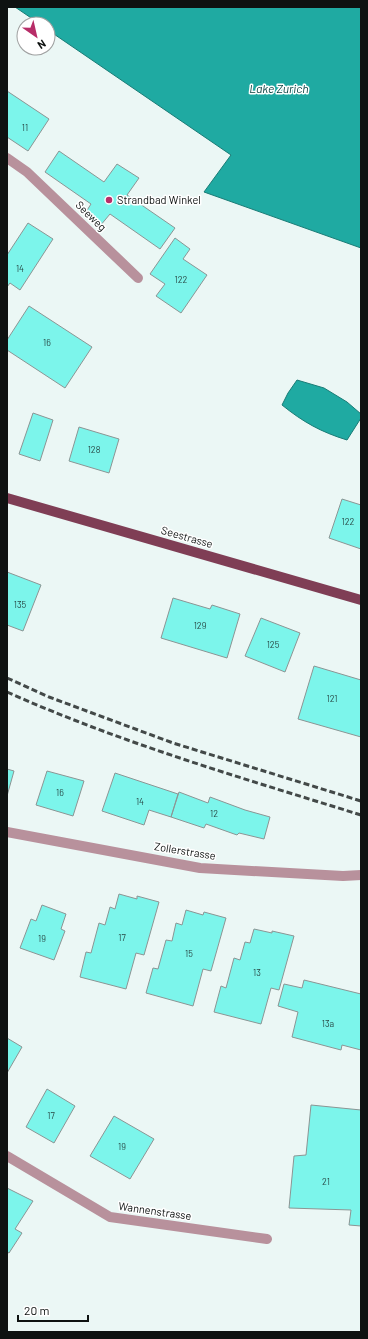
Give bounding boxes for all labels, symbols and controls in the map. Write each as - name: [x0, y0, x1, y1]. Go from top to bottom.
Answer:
- north arrow: [16, 16, 56, 56]
- text: N: [35, 37, 49, 52]
- water label: Lake Zurich: [249, 81, 309, 95]
- house number: 11: [22, 122, 28, 133]
- place label: Strandbad Winkel: [117, 193, 201, 206]
- marker: Strandbad Winkel: [104, 195, 114, 205]
- street label: Seeweg: [73, 198, 109, 233]
- house number: 14: [16, 263, 24, 274]
- house number: 122: [175, 274, 188, 285]
- house number: 16: [43, 337, 51, 348]
- house number: 128: [88, 444, 101, 455]
- house number: 122: [342, 516, 355, 527]
- street label: Seestrasse: [160, 523, 215, 550]
- house number: 135: [14, 599, 27, 610]
- house number: 129: [194, 620, 207, 631]
- house number: 125: [267, 639, 280, 650]
- house number: 121: [327, 693, 338, 704]
- house number: 16: [56, 787, 64, 798]
- house number: 14: [136, 796, 144, 807]
- house number: 12: [210, 808, 218, 819]
- street label: Zollerstrasse: [153, 839, 217, 862]
- house number: 17: [118, 932, 126, 943]
- house number: 19: [38, 933, 46, 944]
- house number: 15: [185, 948, 193, 959]
- house number: 13: [253, 967, 261, 978]
- house number: 13a: [322, 1018, 334, 1029]
- house number: 17: [47, 1110, 55, 1121]
- house number: 19: [118, 1141, 126, 1152]
- house number: 21: [322, 1176, 330, 1187]
- street label: Wannenstrasse: [118, 1199, 192, 1222]
- scale bar: [18, 1297, 88, 1323]
- text: 20 m: [24, 1303, 50, 1317]

